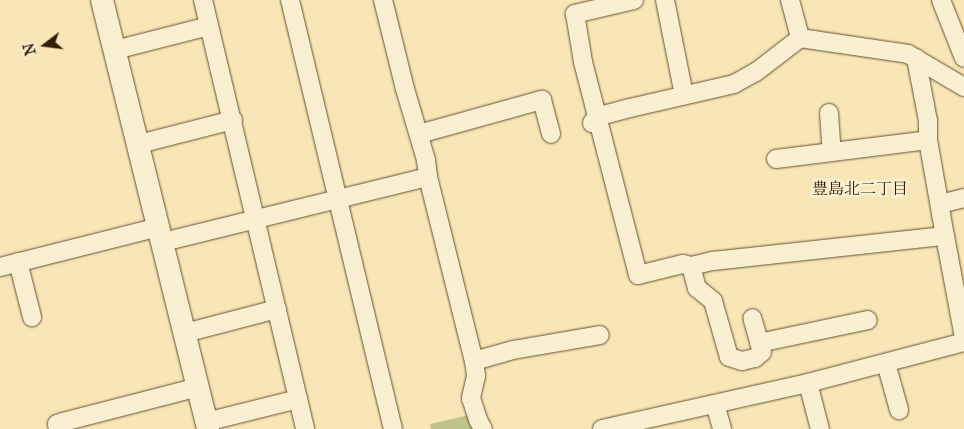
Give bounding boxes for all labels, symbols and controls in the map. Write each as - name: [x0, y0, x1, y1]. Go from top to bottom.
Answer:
- north arrow: [20, 20, 70, 70]
- text: N: [20, 41, 40, 57]
- district label: 豊島北二丁目: [812, 179, 908, 199]

